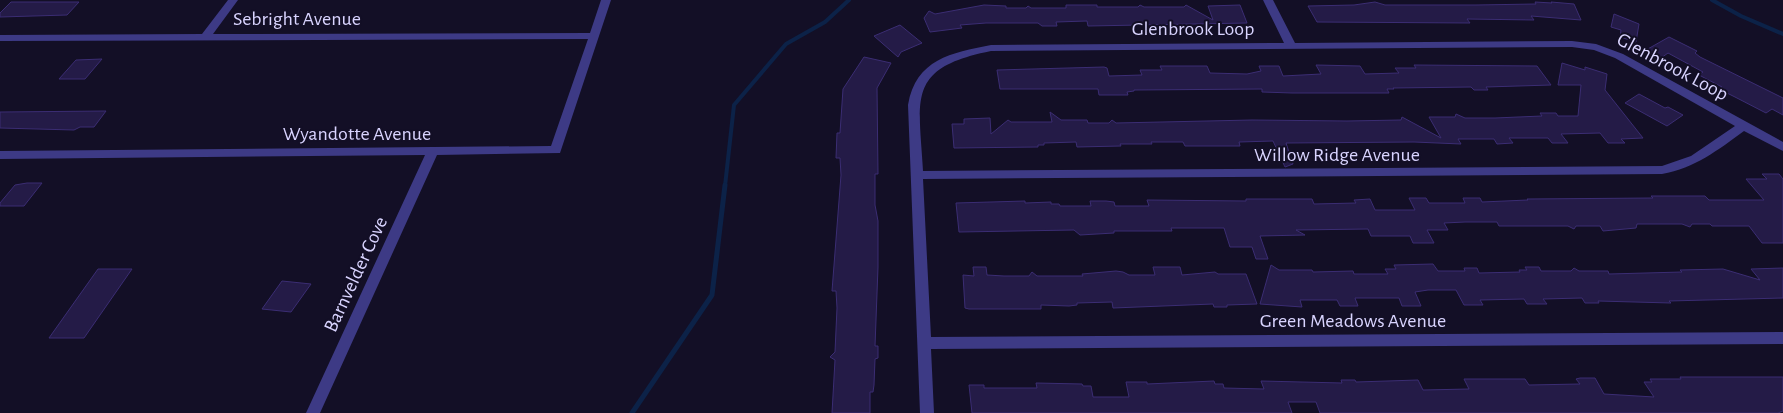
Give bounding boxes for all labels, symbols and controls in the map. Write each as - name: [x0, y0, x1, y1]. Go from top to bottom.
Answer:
- street label: Sebright Avenue: [233, 9, 361, 29]
- street label: Glenbrook Loop: [1132, 19, 1254, 39]
- street label: Glenbrook Loop: [1614, 29, 1731, 105]
- street label: Wyandotte Avenue: [283, 124, 431, 144]
- street label: Willow Ridge Avenue: [1254, 145, 1420, 165]
- street label: Barnvelder Cove: [320, 214, 391, 335]
- street label: Green Meadows Avenue: [1260, 311, 1446, 331]

